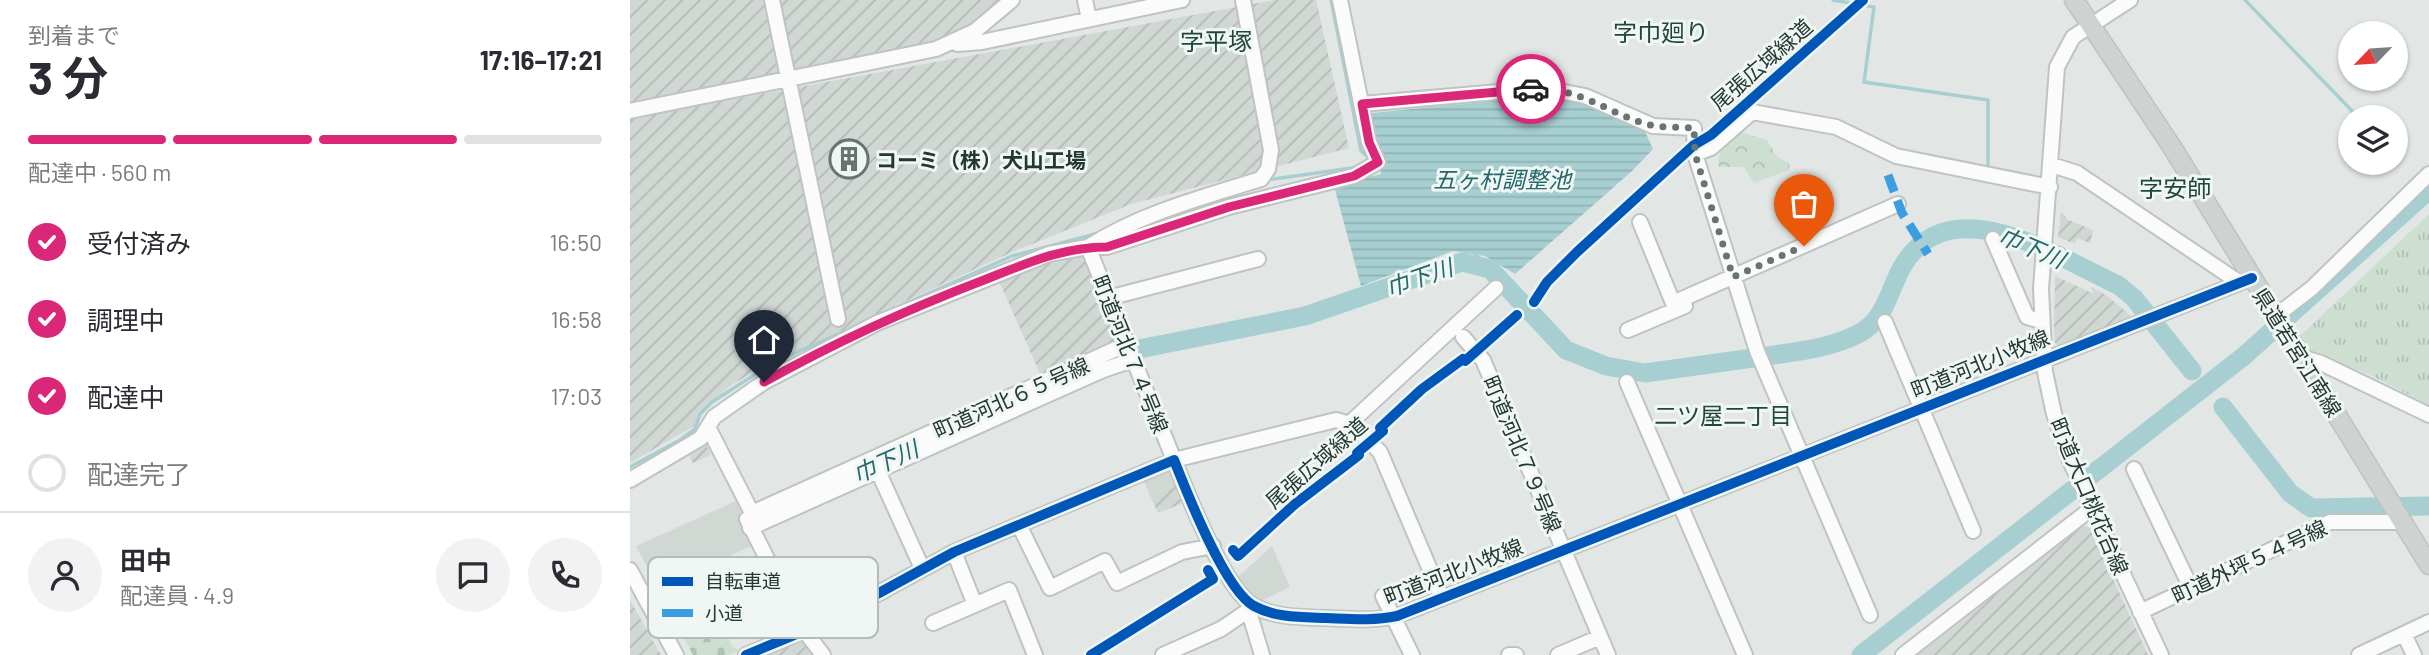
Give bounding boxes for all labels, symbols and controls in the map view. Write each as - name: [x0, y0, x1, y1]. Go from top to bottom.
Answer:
- street label: 尾張広域緑道: [1705, 13, 1817, 115]
- district label: 字巾廻り: [1613, 17, 1709, 46]
- text: 到着まで: [28, 21, 120, 49]
- north arrow: [2338, 21, 2408, 91]
- map controls: [2338, 21, 2408, 175]
- district label: 字平塚: [1180, 26, 1252, 55]
- text: 17:16–17:21: [480, 44, 602, 75]
- text: 3 分: [28, 49, 108, 104]
- courier: [1496, 54, 1566, 124]
- icon: car: [1512, 70, 1550, 108]
- button: layers: [2338, 105, 2408, 175]
- building icon: コーミ（株）犬山工場: [828, 138, 870, 180]
- place label: コーミ（株）犬山工場: [876, 147, 1086, 172]
- text: 配達中 · 560 m: [28, 158, 171, 186]
- water label: 五ヶ村調整池: [1433, 165, 1573, 193]
- district label: 字安師: [2139, 173, 2211, 202]
- pin: [1774, 174, 1834, 246]
- icon: bag: [1785, 185, 1823, 223]
- water label: 巾下川: [1995, 221, 2072, 275]
- icon: check: [28, 223, 66, 261]
- text: 受付済み: [87, 227, 191, 258]
- text: 16:50: [549, 228, 602, 256]
- water label: 巾下川: [1382, 252, 1459, 301]
- street label: 町道河北７４号線: [1088, 271, 1174, 437]
- street label: 県道若宮江南線: [2248, 283, 2348, 421]
- icon: check: [28, 300, 66, 338]
- text: 調理中: [87, 304, 165, 335]
- text: 16:58: [551, 305, 602, 333]
- pin: [734, 310, 794, 382]
- icon: home: [745, 321, 783, 359]
- street label: 町道河北小牧線: [1907, 324, 2053, 402]
- street label: 町道河北６５号線: [929, 351, 1093, 443]
- street label: 町道河北７９号線: [1479, 372, 1567, 536]
- icon: check: [28, 377, 66, 415]
- text: 配達中: [87, 381, 165, 412]
- text: 17:03: [550, 382, 602, 410]
- district label: 二ツ屋二丁目: [1654, 401, 1792, 429]
- street label: 尾張広域緑道: [1260, 411, 1372, 513]
- street label: 町道大口桃花台線: [2046, 414, 2134, 578]
- water label: 巾下川: [848, 433, 925, 488]
- text: 配達完了: [87, 458, 191, 489]
- street label: 町道外坪５４号線: [2168, 514, 2330, 608]
- street label: 町道河北小牧線: [1380, 533, 1526, 609]
- button: person: [28, 538, 102, 612]
- button: chat: [436, 538, 510, 612]
- button: phone: [528, 538, 602, 612]
- text: 田中: [120, 544, 172, 575]
- legend: [648, 557, 878, 638]
- text: 自転車道: [705, 569, 781, 592]
- text: 配達員 · 4.9: [120, 581, 234, 609]
- text: 小道: [705, 601, 743, 624]

